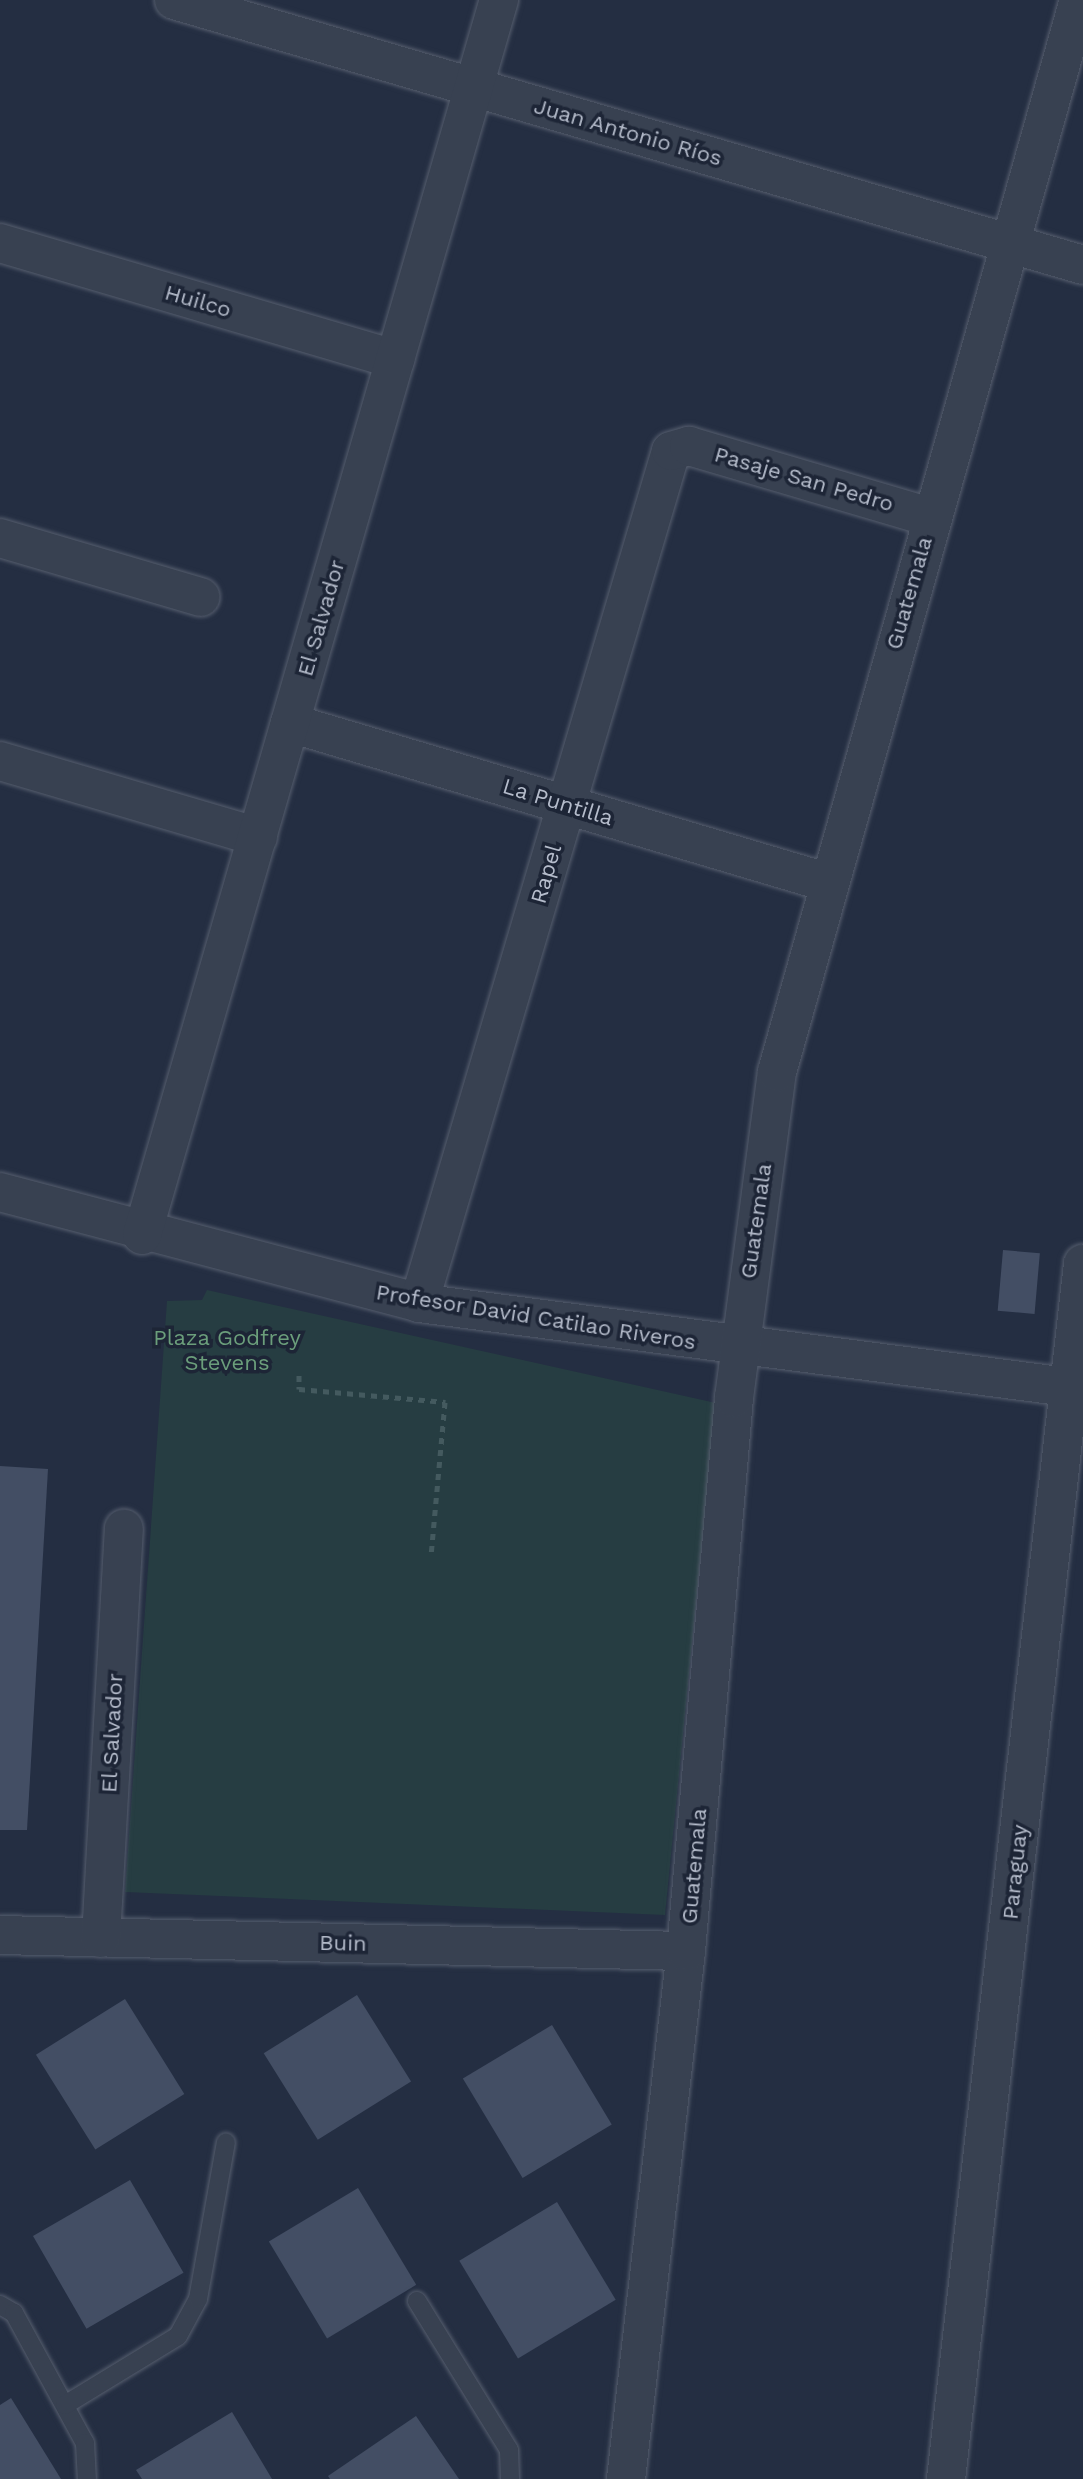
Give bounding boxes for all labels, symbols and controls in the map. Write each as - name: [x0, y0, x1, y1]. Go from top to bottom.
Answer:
- street label: Juan Antonio Ríos: [531, 92, 725, 172]
- street label: Huilco: [162, 279, 234, 323]
- street label: Pasaje San Pedro: [711, 441, 897, 517]
- street label: Guatemala: [880, 534, 938, 652]
- street label: El Salvador: [292, 556, 350, 680]
- street label: La Puntilla: [499, 773, 617, 831]
- street label: Rapel: [525, 841, 567, 907]
- street label: Guatemala: [735, 1162, 777, 1280]
- street label: Profesor David Catilao Riveros: [374, 1279, 698, 1355]
- park label: Plaza Godfrey Stevens: [153, 1324, 301, 1376]
- street label: El Salvador: [96, 1672, 128, 1794]
- street label: Guatemala: [676, 1807, 712, 1925]
- street label: Paraguay: [997, 1823, 1033, 1921]
- street label: Buin: [319, 1929, 367, 1957]

